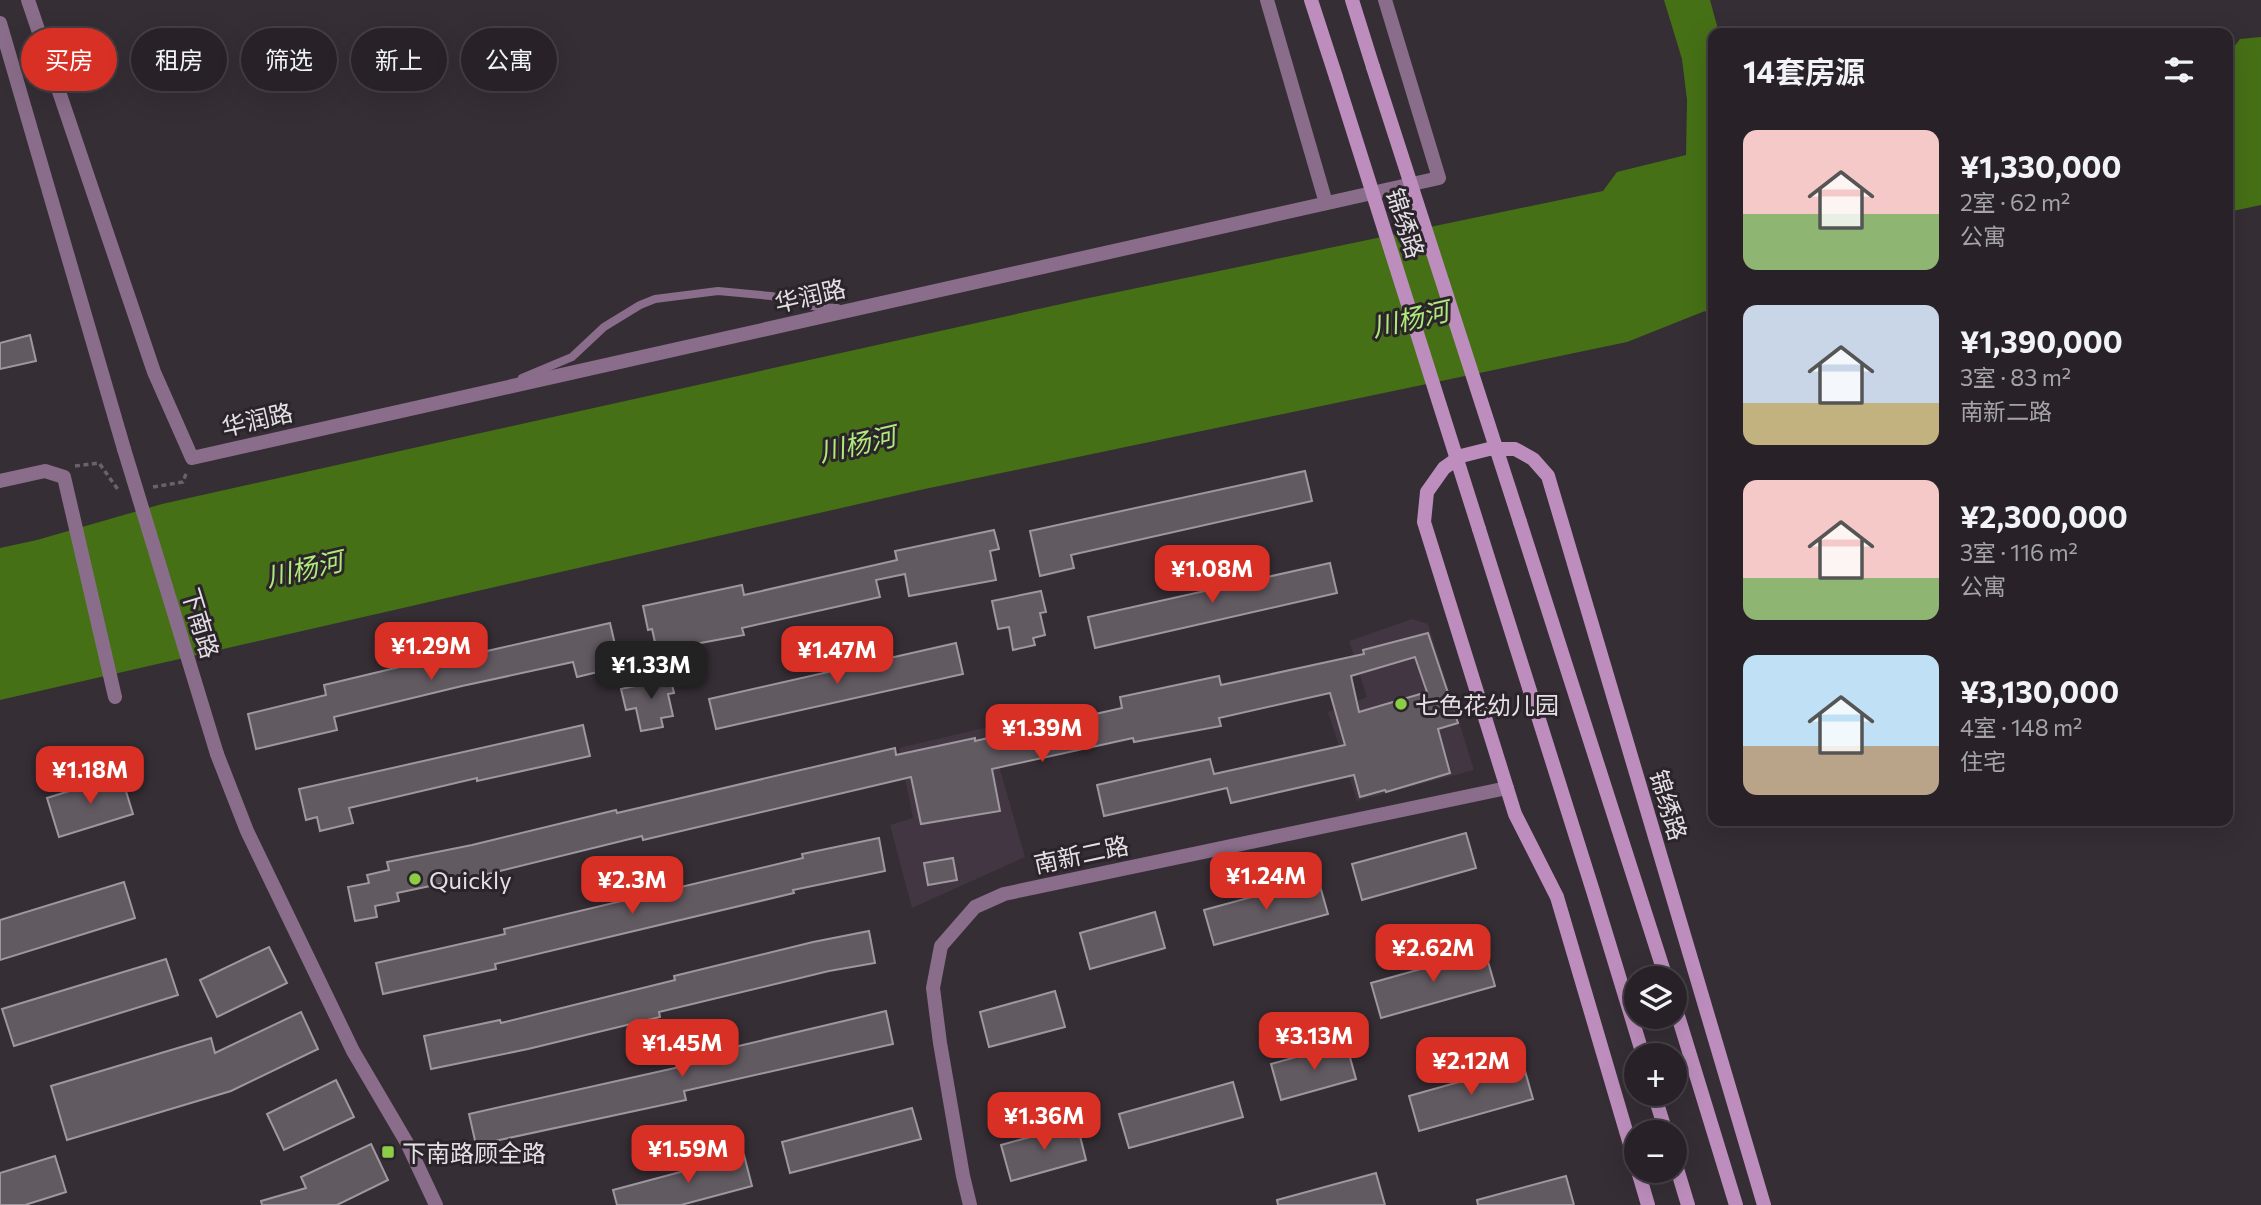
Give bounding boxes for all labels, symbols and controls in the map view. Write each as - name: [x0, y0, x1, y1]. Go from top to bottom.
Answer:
- chip: 买房: [21, 28, 117, 91]
- chip: 租房: [131, 28, 227, 91]
- chip: 筛选: [241, 28, 337, 91]
- chip: 新上: [351, 28, 447, 91]
- chip: 公寓: [461, 28, 557, 91]
- icon: filters: [2160, 51, 2198, 89]
- text: 14套房源: [1743, 52, 1865, 89]
- text: ¥1,330,000: [1960, 147, 2121, 184]
- icon: home: [1799, 158, 1883, 242]
- street label: 锦绣路: [1381, 184, 1431, 262]
- text: 2室 · 62 m²: [1960, 188, 2070, 216]
- text: 公寓: [1960, 222, 2006, 250]
- street label: 华润路: [772, 273, 848, 317]
- water label: 川杨河: [1369, 293, 1456, 342]
- text: ¥1,390,000: [1960, 322, 2123, 359]
- icon: home: [1799, 333, 1883, 417]
- text: 3室 · 83 m²: [1960, 363, 2071, 391]
- street label: 华润路: [219, 397, 295, 441]
- text: 南新二路: [1960, 397, 2052, 425]
- water label: 川杨河: [816, 418, 903, 467]
- text: ¥2,300,000: [1960, 497, 2128, 534]
- icon: home: [1799, 508, 1883, 592]
- text: 3室 · 116 m²: [1960, 538, 2078, 566]
- water label: 川杨河: [263, 543, 350, 592]
- pin: ¥1.08M: [1155, 546, 1269, 605]
- text: ¥1.08M: [1171, 554, 1253, 582]
- text: 公寓: [1960, 572, 2006, 600]
- street label: 下南路: [177, 584, 225, 662]
- pin: ¥1.29M: [374, 622, 488, 682]
- pin: ¥1.47M: [780, 626, 894, 686]
- text: ¥1.29M: [391, 631, 471, 659]
- text: ¥1.47M: [797, 635, 877, 663]
- pin: ¥1.33M: [594, 642, 708, 701]
- text: ¥1.33M: [611, 650, 691, 678]
- text: ¥3,130,000: [1960, 672, 2119, 709]
- icon: home: [1799, 683, 1883, 767]
- place label: 七色花幼儿园: [1415, 690, 1559, 719]
- marker: 七色花幼儿园: [1393, 696, 1409, 712]
- pin: ¥1.39M: [985, 704, 1099, 764]
- text: ¥1.39M: [1002, 713, 1082, 741]
- text: 4室 · 148 m²: [1960, 713, 2082, 741]
- pin: ¥1.18M: [33, 746, 147, 806]
- text: 住宅: [1960, 747, 2006, 775]
- text: ¥1.18M: [52, 755, 128, 783]
- street label: 锦绣路: [1645, 766, 1693, 844]
- street label: 南新二路: [1031, 830, 1131, 878]
- pin: ¥1.24M: [1209, 852, 1323, 912]
- pin: ¥2.3M: [583, 856, 681, 916]
- text: ¥1.24M: [1226, 861, 1306, 889]
- place label: Quickly: [429, 865, 512, 894]
- text: ¥2.3M: [597, 865, 667, 893]
- marker: Quickly: [407, 871, 423, 887]
- pin: ¥2.62M: [1376, 925, 1490, 984]
- text: ¥2.62M: [1392, 933, 1474, 961]
- map controls: [1624, 966, 1687, 1183]
- button: layers: [1624, 966, 1687, 1029]
- pin: ¥3.13M: [1257, 1012, 1371, 1072]
- pin: ¥1.45M: [625, 1020, 739, 1079]
- text: ¥3.13M: [1275, 1021, 1353, 1049]
- text: ¥1.45M: [642, 1028, 722, 1056]
- pin: ¥2.12M: [1414, 1038, 1528, 1097]
- button: +: [1624, 1043, 1687, 1106]
- text: ¥2.12M: [1432, 1046, 1510, 1074]
- pin: ¥1.36M: [987, 1092, 1101, 1152]
- text: ¥1.36M: [1004, 1101, 1084, 1129]
- button: −: [1624, 1120, 1687, 1183]
- pin: ¥1.59M: [631, 1126, 745, 1185]
- text: ¥1.59M: [648, 1134, 728, 1162]
- place label: 下南路顾全路: [402, 1138, 546, 1167]
- marker: 下南路顾全路: [380, 1144, 396, 1160]

